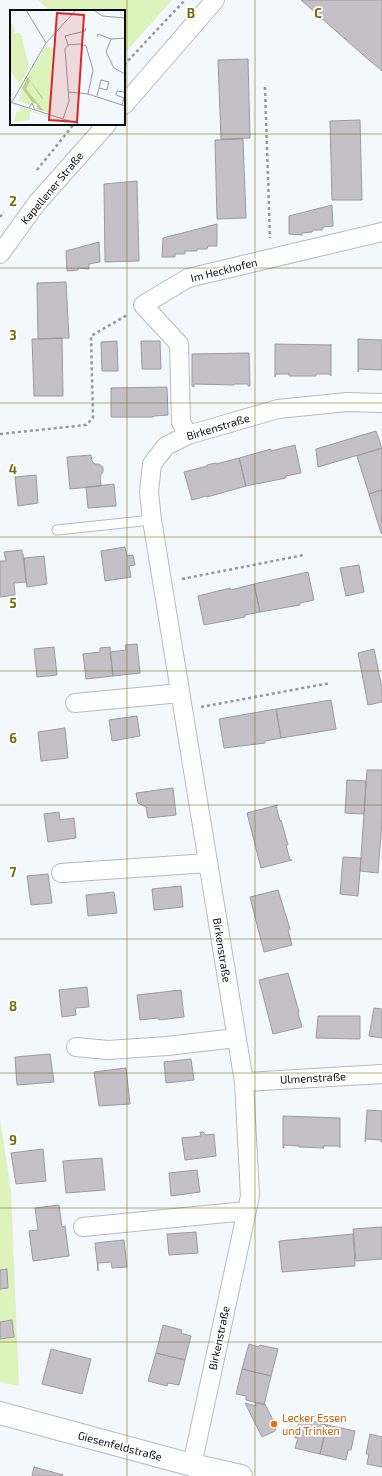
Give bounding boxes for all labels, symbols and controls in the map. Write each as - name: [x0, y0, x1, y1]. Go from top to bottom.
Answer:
- text: B: [187, 5, 195, 21]
- text: C: [314, 5, 322, 21]
- inset map: [10, 10, 125, 125]
- street label: Kapellener Straße: [18, 149, 86, 226]
- text: 2: [9, 193, 17, 209]
- street label: Im Heckhofen: [189, 255, 259, 284]
- text: 3: [9, 327, 17, 343]
- street label: Birkenstraße: [185, 411, 251, 442]
- text: 4: [9, 461, 17, 477]
- text: 5: [9, 595, 17, 611]
- text: 6: [9, 730, 17, 746]
- text: 7: [10, 864, 17, 880]
- street label: Birkenstraße: [211, 917, 234, 983]
- text: 8: [9, 998, 17, 1014]
- street label: Ulmenstraße: [280, 1069, 346, 1086]
- text: 9: [9, 1132, 17, 1148]
- street label: Birkenstraße: [205, 1305, 232, 1371]
- place label: Lecker Essen und Trinken: [282, 1411, 347, 1437]
- marker: Lecker Essen und Trinken: [269, 1419, 279, 1429]
- street label: Giesenfeldstraße: [77, 1428, 164, 1463]

